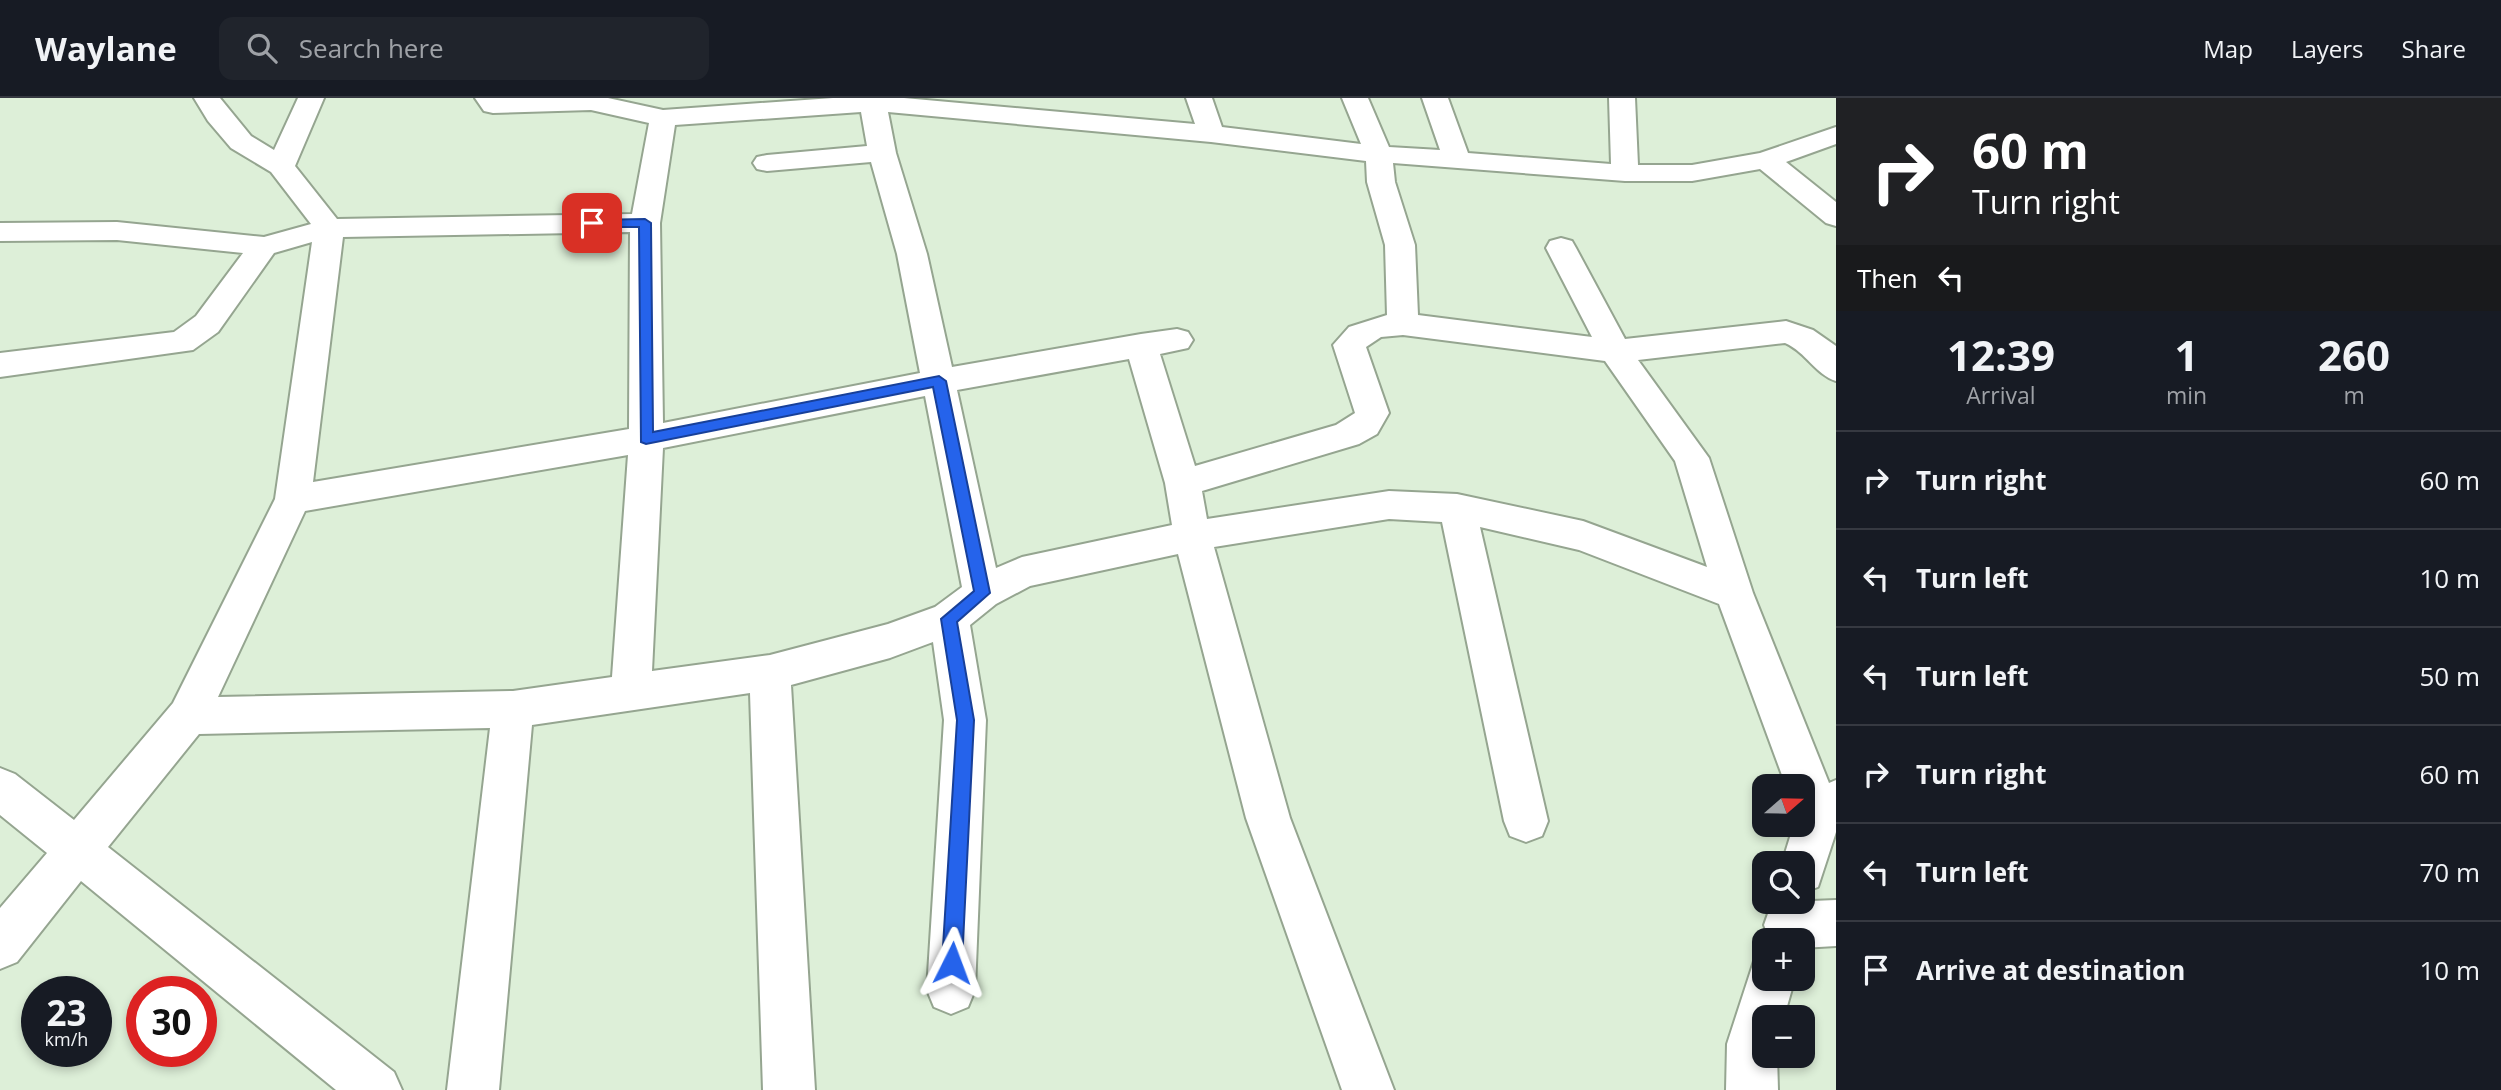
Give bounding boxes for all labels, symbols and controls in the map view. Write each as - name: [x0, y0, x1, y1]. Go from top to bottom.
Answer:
- search box: [219, 17, 709, 80]
- text: Waylane: [35, 26, 177, 71]
- icon: search: [243, 29, 281, 67]
- text: Search here: [299, 30, 444, 66]
- text: Map: [2203, 32, 2253, 65]
- text: Layers: [2291, 32, 2364, 65]
- text: Share: [2402, 32, 2466, 65]
- text: 60 m: [1972, 117, 2089, 183]
- icon: right: [1857, 126, 1948, 217]
- text: Turn right: [1972, 180, 2120, 223]
- pin: [562, 193, 622, 253]
- icon: arrive: [573, 204, 611, 242]
- icon: left: [1932, 259, 1970, 297]
- text: Then: [1857, 260, 1918, 296]
- text: 12:39: [1947, 326, 2055, 383]
- text: 1: [2174, 326, 2199, 383]
- text: 260: [2318, 326, 2390, 383]
- text: Arrival: [1966, 379, 2036, 411]
- text: min: [2166, 379, 2207, 411]
- text: m: [2343, 379, 2365, 411]
- icon: right: [1857, 461, 1895, 499]
- text: Turn right: [1916, 462, 2047, 498]
- text: 60 m: [2419, 462, 2480, 498]
- icon: left: [1857, 559, 1895, 597]
- text: Turn left: [1916, 560, 2028, 596]
- text: 10 m: [2419, 560, 2480, 596]
- icon: left: [1857, 657, 1895, 695]
- text: Turn left: [1916, 658, 2028, 694]
- text: 50 m: [2419, 658, 2480, 694]
- icon: right: [1857, 755, 1895, 793]
- text: Turn right: [1916, 756, 2047, 792]
- text: 60 m: [2419, 756, 2480, 792]
- north arrow: [1752, 774, 1815, 836]
- map controls: [1752, 774, 1815, 1068]
- button: search: [1752, 851, 1815, 914]
- icon: left: [1857, 853, 1895, 891]
- text: Turn left: [1916, 854, 2028, 890]
- text: 70 m: [2419, 854, 2480, 890]
- position arrow: [915, 926, 989, 1000]
- button: +: [1752, 928, 1815, 991]
- icon: arrive: [1857, 951, 1895, 989]
- text: Arrive at destination: [1916, 952, 2185, 988]
- text: 10 m: [2419, 952, 2480, 988]
- speed limit sign: 30: [126, 976, 217, 1067]
- text: 23: [46, 989, 87, 1036]
- button: −: [1752, 1005, 1815, 1068]
- text: km/h: [45, 1027, 88, 1051]

